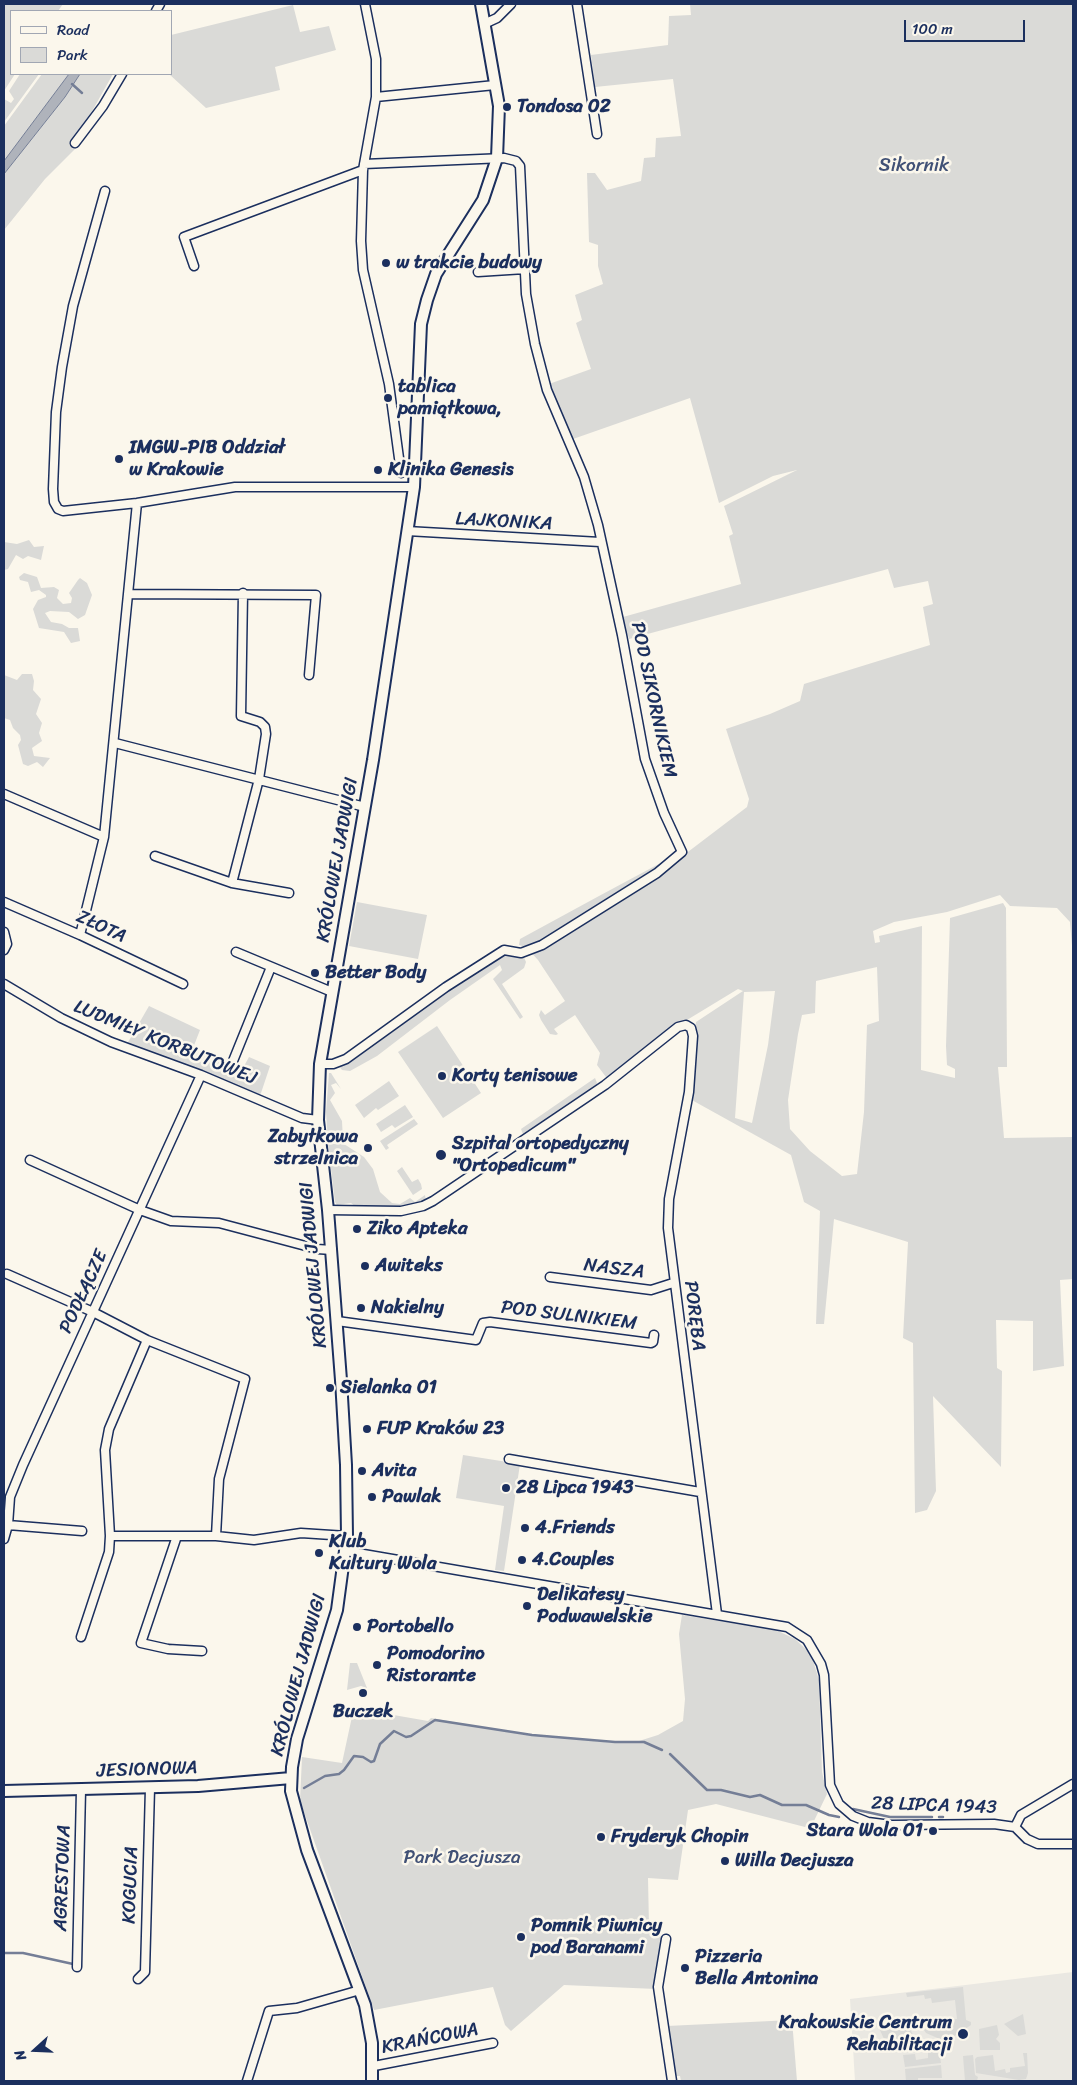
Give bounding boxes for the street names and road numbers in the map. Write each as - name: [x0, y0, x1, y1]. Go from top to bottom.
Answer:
- street label: LAJKONIKA: [455, 508, 553, 536]
- street label: POD SIKORNIKIEM: [625, 620, 681, 780]
- street label: KRÓLOWEJ JADWIGI: [312, 776, 364, 944]
- street label: ZŁOTA: [72, 906, 130, 948]
- street label: LUDMIŁY KORBUTOWEJ: [70, 996, 260, 1090]
- street label: KRÓLOWEJ JADWIGI: [295, 1181, 333, 1349]
- street label: PODŁĄCZE: [55, 1247, 113, 1337]
- street label: NASZA: [582, 1254, 646, 1284]
- street label: PORĘBA: [678, 1280, 710, 1352]
- street label: POD SULNIKIEM: [500, 1296, 638, 1336]
- street label: KRÓLOWEJ JADWIGI: [266, 1591, 332, 1759]
- street label: JESIONOWA: [96, 1757, 198, 1783]
- street label: 28 LIPCA 1943: [871, 1792, 997, 1820]
- street label: AGRESTOWA: [50, 1824, 76, 1932]
- street label: KOGUCIA: [118, 1846, 144, 1924]
- street label: KRAŃCOWA: [380, 2018, 480, 2060]

